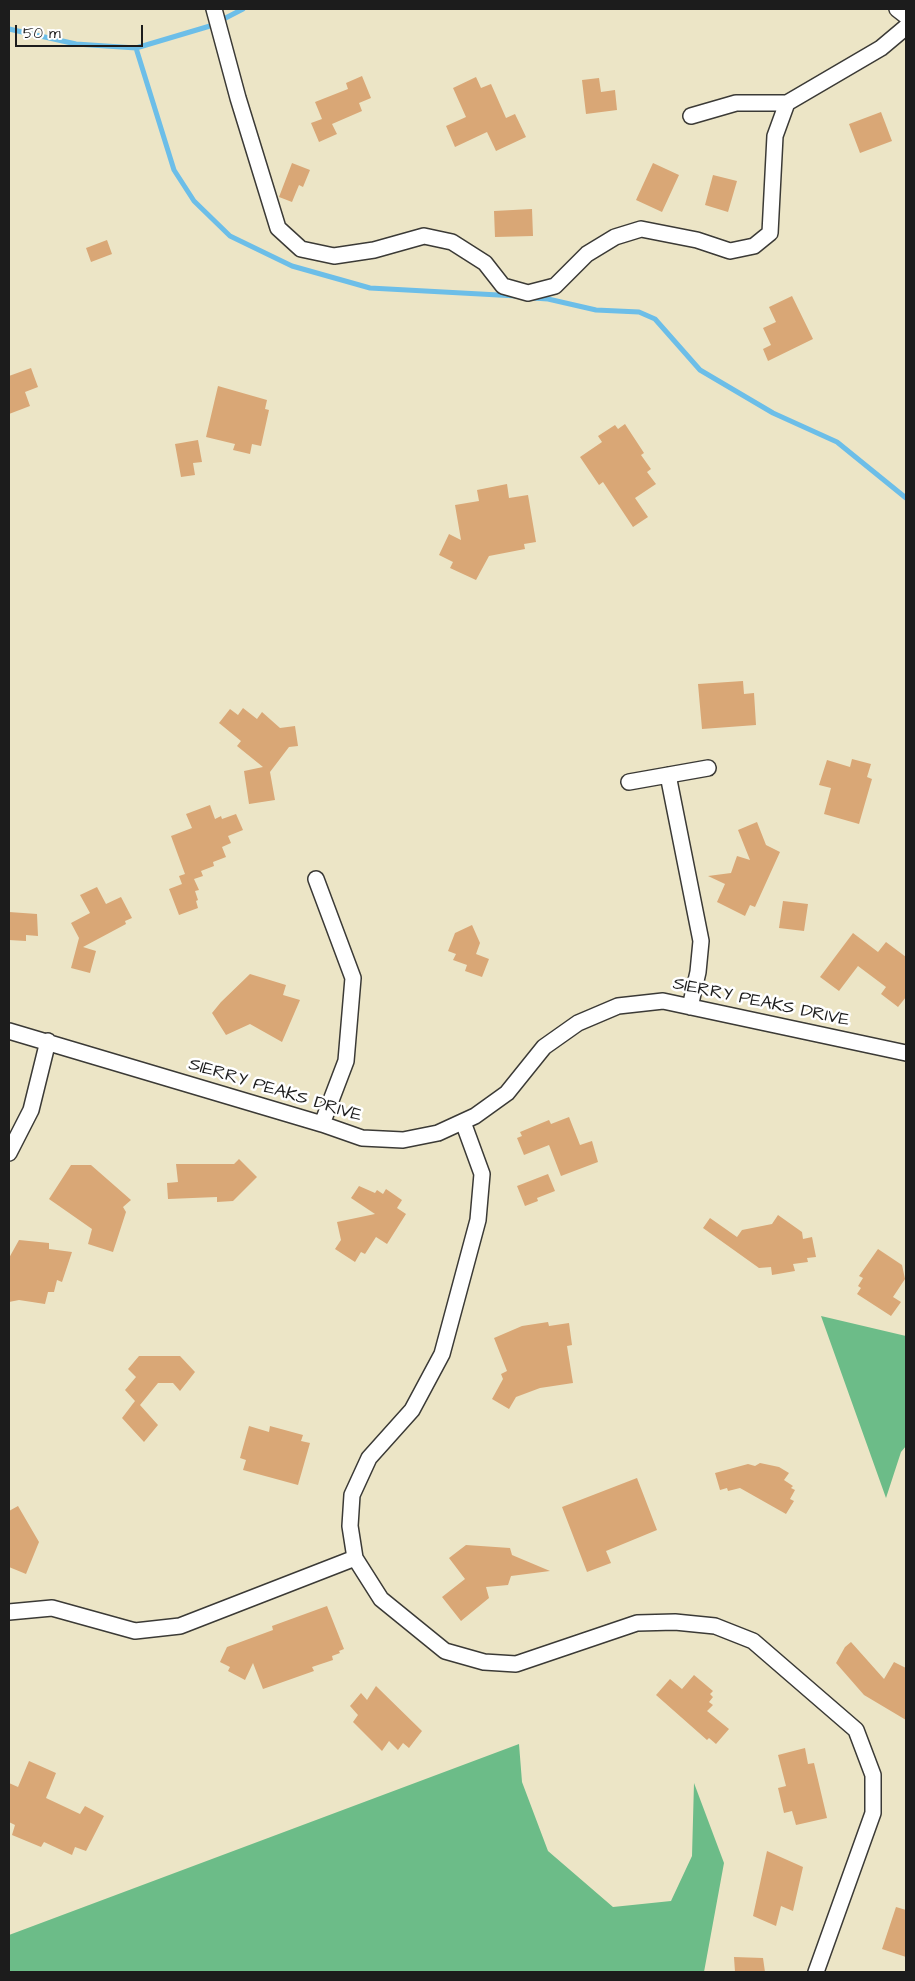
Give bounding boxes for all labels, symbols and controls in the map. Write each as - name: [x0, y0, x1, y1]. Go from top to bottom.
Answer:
- scale bar: [18, 15, 145, 47]
- text: 50 m: [23, 23, 61, 44]
- street label: SIERRY PEAKS DRIVE: [671, 974, 851, 1032]
- street label: SIERRY PEAKS DRIVE: [186, 1054, 364, 1128]

